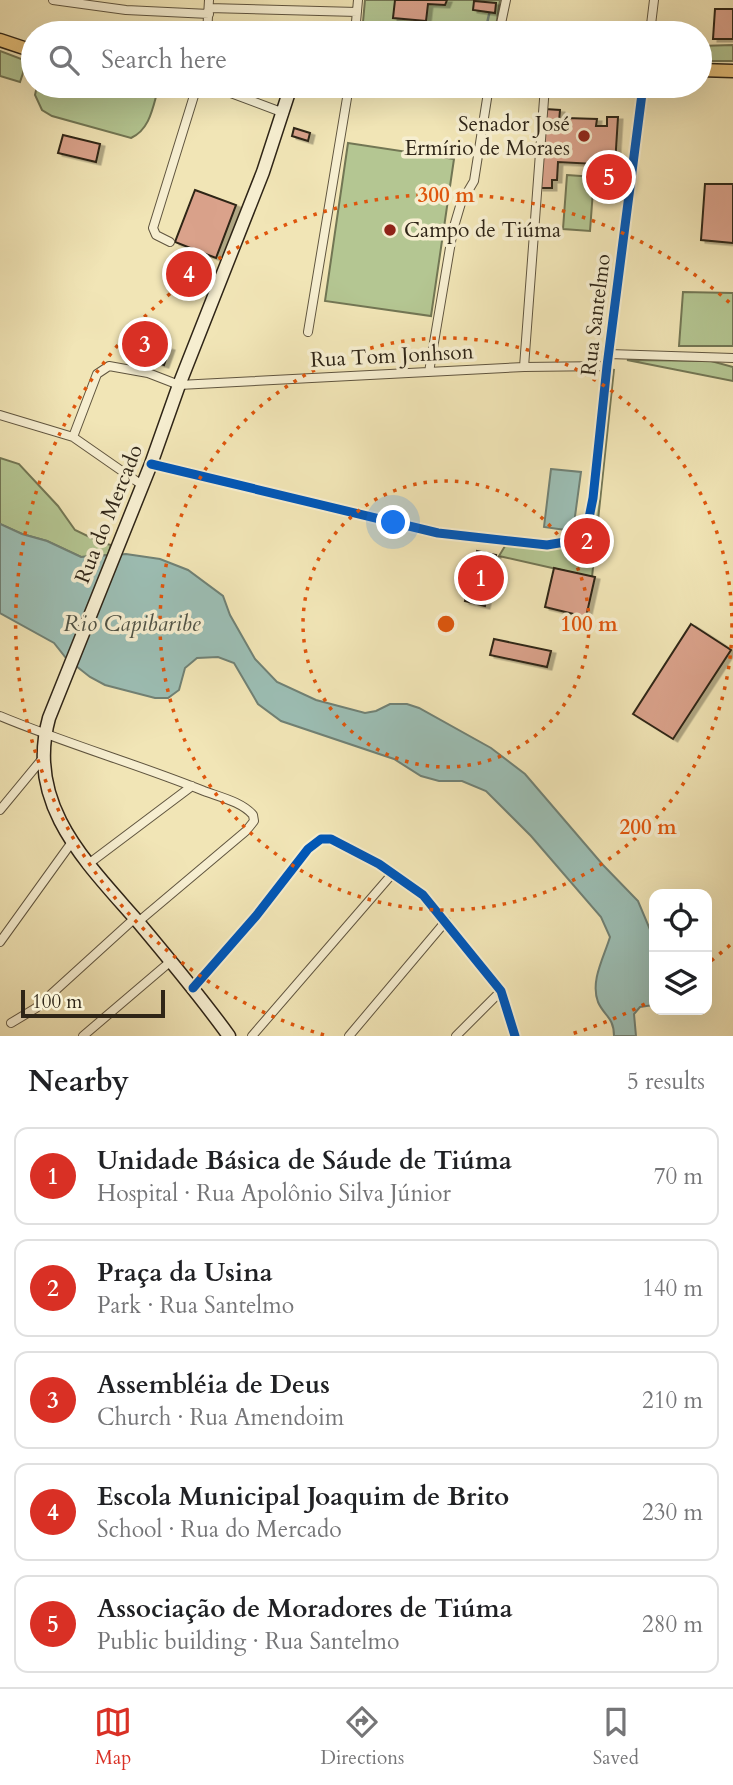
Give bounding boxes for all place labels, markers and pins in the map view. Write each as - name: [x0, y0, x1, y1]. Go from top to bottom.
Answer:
- place label: Senador José Ermírio de Moraes: [404, 110, 570, 163]
- marker: Senador José Ermírio de Moraes: [576, 128, 592, 144]
- pin: 5: [586, 151, 632, 203]
- place label: Campo de Tiúma: [404, 216, 561, 245]
- marker: Campo de Tiúma: [382, 222, 398, 238]
- pin: 4: [166, 248, 212, 300]
- pin: 3: [122, 318, 168, 370]
- pin: 2: [564, 515, 610, 567]
- pin: 1: [458, 552, 504, 604]
- centre of rings: [434, 612, 458, 636]

